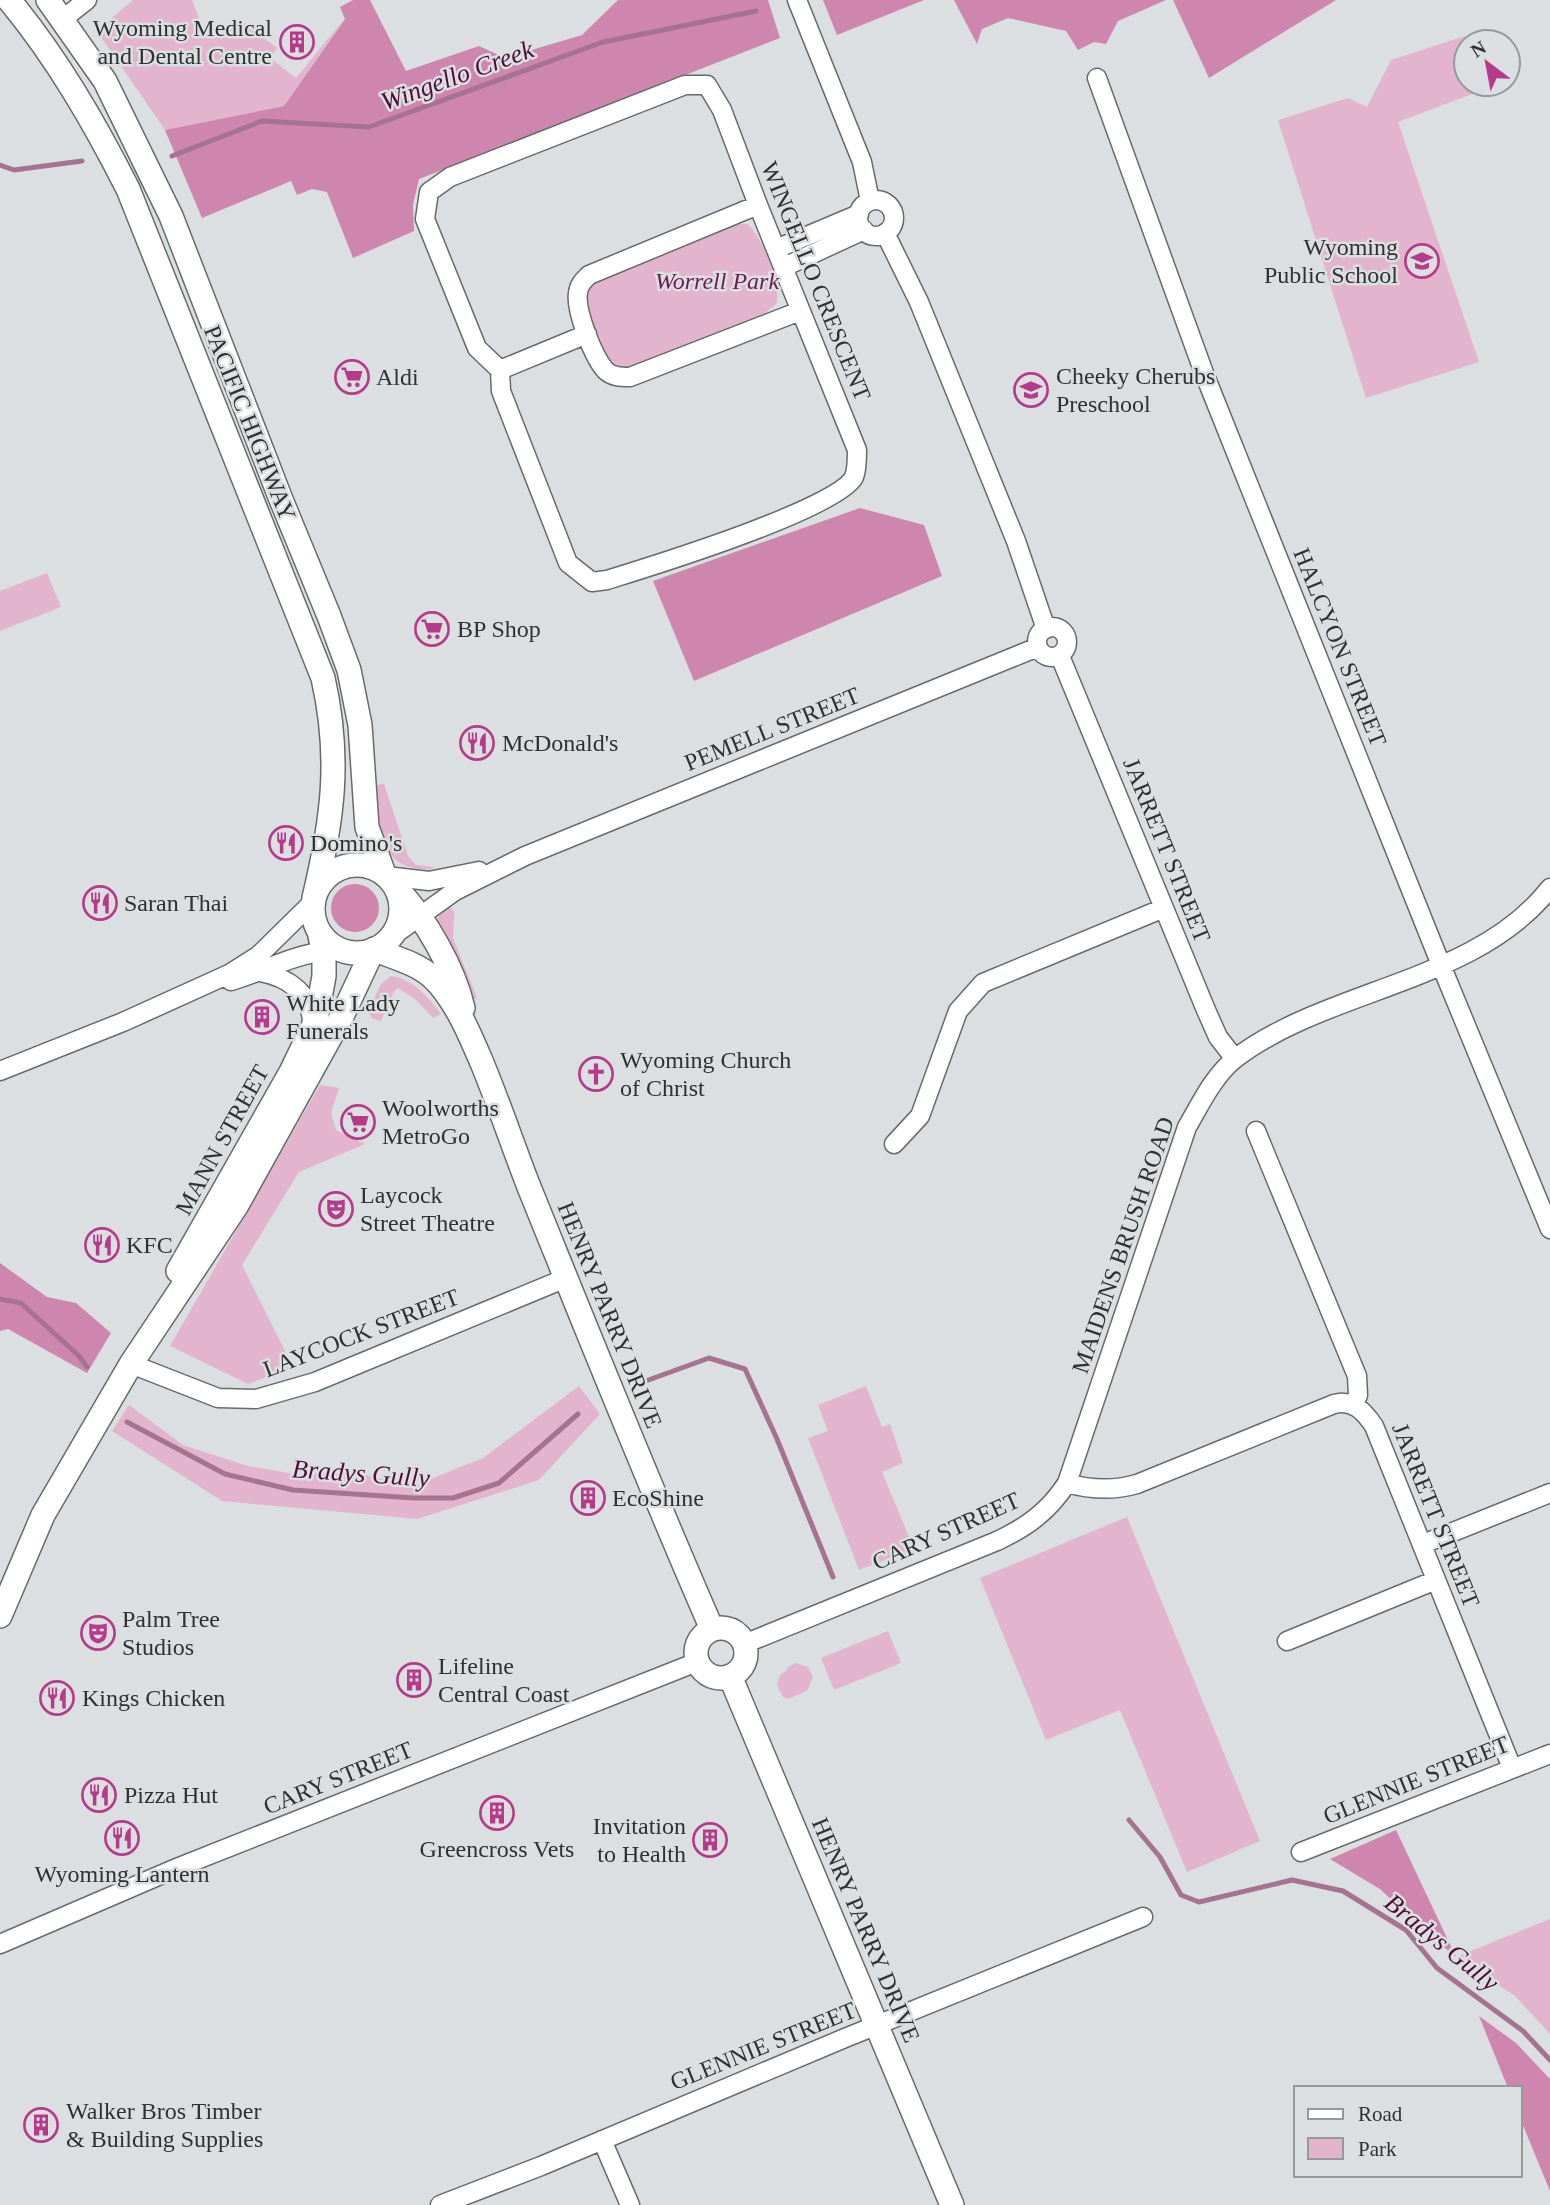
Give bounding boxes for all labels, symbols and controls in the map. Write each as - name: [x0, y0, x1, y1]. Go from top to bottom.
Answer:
- place label: Wyoming Medical and Dental Centre: [93, 15, 272, 69]
- building icon: Wyoming Medical and Dental Centre: [278, 23, 316, 61]
- north arrow: [1452, 28, 1522, 98]
- water label: Wingello Creek: [377, 34, 538, 116]
- text: N: [1467, 36, 1490, 62]
- street label: WINGELLO CRESCENT: [756, 158, 876, 405]
- place label: Wyoming Public School: [1264, 234, 1398, 288]
- school or university icon: Wyoming Public School: [1403, 242, 1441, 280]
- park label: Worrell Park: [655, 268, 779, 294]
- street label: PACIFIC HIGHWAY: [199, 322, 301, 524]
- supermarket icon: Aldi: [333, 358, 371, 396]
- place label: Cheeky Cherubs Preschool: [1056, 363, 1215, 417]
- place label: Aldi: [376, 364, 419, 390]
- school or university icon: Cheeky Cherubs Preschool: [1012, 371, 1050, 409]
- street label: HALCYON STREET: [1288, 544, 1392, 750]
- supermarket icon: BP Shop: [413, 610, 451, 648]
- place label: BP Shop: [457, 616, 541, 642]
- street label: PEMELL STREET: [681, 682, 864, 776]
- restaurant icon: McDonald's: [458, 724, 496, 762]
- place label: McDonald's: [502, 730, 618, 756]
- street label: JARRETT STREET: [1118, 754, 1216, 946]
- restaurant icon: Domino's: [267, 824, 305, 862]
- place label: Domino's: [310, 830, 402, 856]
- restaurant icon: Saran Thai: [81, 884, 119, 922]
- place label: Saran Thai: [124, 890, 229, 916]
- place label: White Lady Funerals: [286, 990, 400, 1044]
- building icon: White Lady Funerals: [243, 998, 281, 1036]
- place label: Wyoming Church of Christ: [620, 1047, 791, 1101]
- church icon: Wyoming Church of Christ: [577, 1055, 615, 1093]
- street label: MANN STREET: [170, 1060, 274, 1219]
- place label: Woolworths MetroGo: [382, 1095, 499, 1149]
- supermarket icon: Woolworths MetroGo: [339, 1103, 377, 1141]
- street label: MAIDENS BRUSH ROAD: [1067, 1113, 1179, 1377]
- place label: Laycock Street Theatre: [360, 1182, 495, 1236]
- theatre icon: Laycock Street Theatre: [317, 1190, 355, 1228]
- street label: HENRY PARRY DRIVE: [553, 1198, 667, 1432]
- restaurant icon: KFC: [83, 1226, 121, 1264]
- place label: KFC: [126, 1232, 173, 1258]
- street label: LAYCOCK STREET: [259, 1284, 463, 1382]
- street label: JARRETT STREET: [1387, 1419, 1485, 1611]
- water label: Bradys Gully: [291, 1454, 431, 1493]
- building icon: EcoShine: [569, 1479, 607, 1517]
- place label: EcoShine: [612, 1485, 704, 1511]
- street label: CARY STREET: [868, 1487, 1024, 1575]
- place label: Palm Tree Studios: [122, 1606, 220, 1660]
- theatre icon: Palm Tree Studios: [79, 1614, 117, 1652]
- place label: Lifeline Central Coast: [438, 1653, 570, 1707]
- building icon: Lifeline Central Coast: [395, 1661, 433, 1699]
- restaurant icon: Kings Chicken: [38, 1679, 76, 1717]
- place label: Kings Chicken: [82, 1685, 225, 1711]
- street label: GLENNIE STREET: [1319, 1731, 1513, 1829]
- street label: CARY STREET: [260, 1736, 417, 1820]
- restaurant icon: Pizza Hut: [80, 1776, 118, 1814]
- place label: Pizza Hut: [124, 1782, 218, 1808]
- building icon: Greencross Vets: [478, 1794, 516, 1832]
- place label: Invitation to Health: [593, 1813, 686, 1867]
- street label: HENRY PARRY DRIVE: [807, 1814, 925, 2046]
- restaurant icon: Wyoming Lantern: [103, 1819, 141, 1857]
- building icon: Invitation to Health: [691, 1821, 729, 1859]
- place label: Greencross Vets: [420, 1836, 574, 1862]
- place label: Wyoming Lantern: [34, 1861, 210, 1887]
- water label: Bradys Gully: [1379, 1888, 1505, 1997]
- street label: GLENNIE STREET: [666, 1997, 860, 2095]
- legend: [1294, 2086, 1522, 2177]
- place label: Walker Bros Timber & Building Supplies: [66, 2098, 263, 2152]
- text: Road: [1358, 2102, 1403, 2126]
- building icon: Walker Bros Timber & Building Supplies: [22, 2106, 60, 2144]
- text: Park: [1358, 2137, 1397, 2161]

